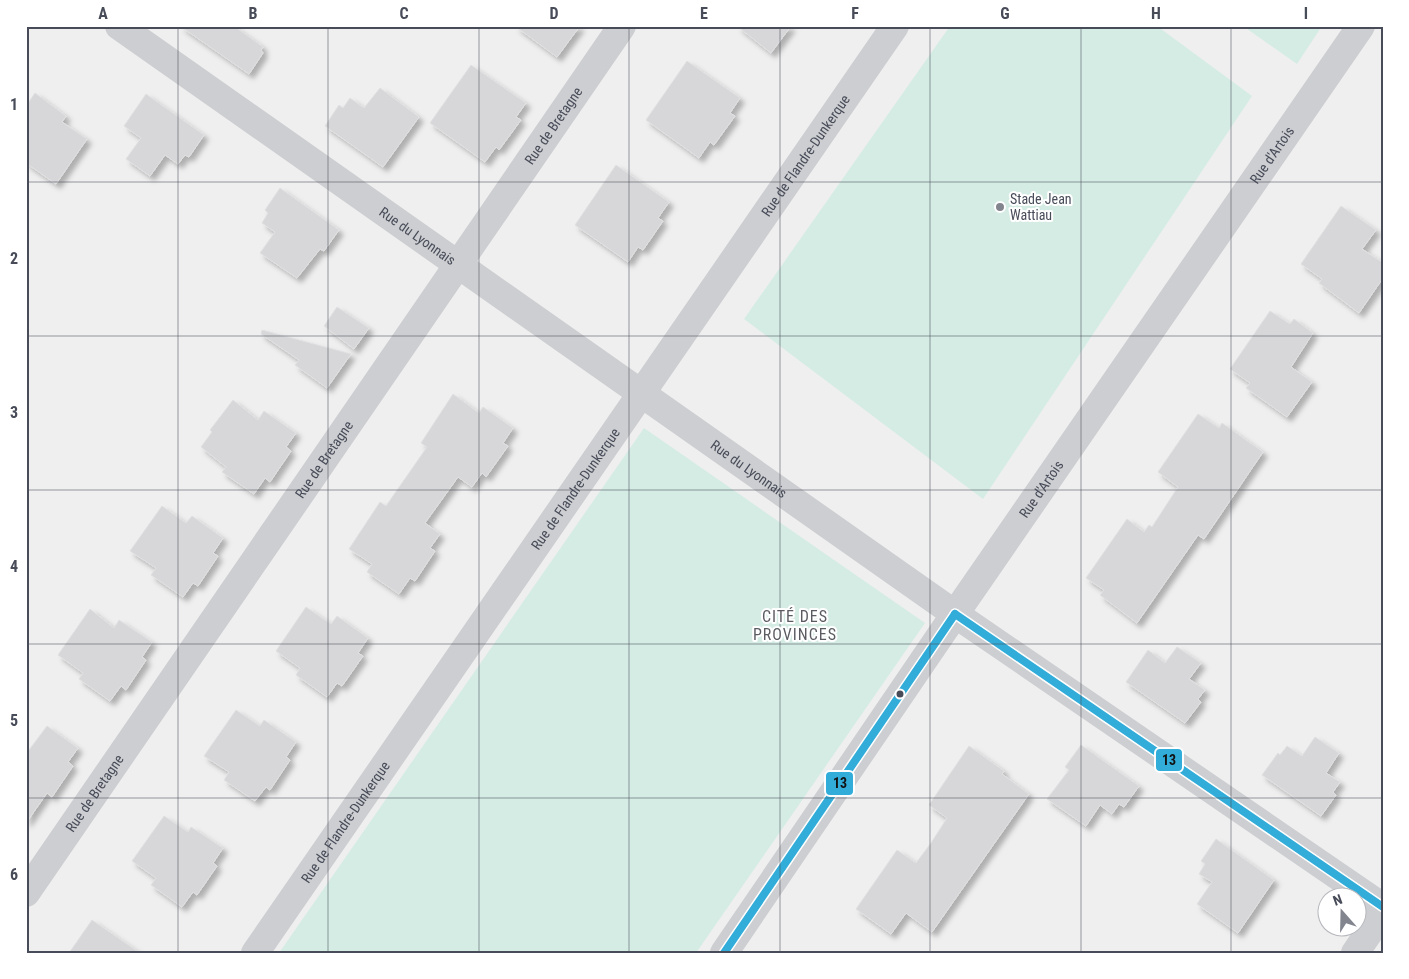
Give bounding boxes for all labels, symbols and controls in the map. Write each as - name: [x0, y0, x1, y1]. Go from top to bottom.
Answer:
- text: A: [98, 4, 108, 23]
- text: B: [249, 4, 258, 23]
- text: C: [399, 4, 409, 23]
- text: D: [549, 4, 559, 23]
- text: E: [700, 4, 708, 23]
- text: F: [851, 4, 859, 23]
- text: G: [1000, 4, 1010, 23]
- text: H: [1151, 4, 1161, 23]
- text: I: [1304, 4, 1308, 23]
- street label: Rue de Bretagne: [521, 84, 586, 167]
- street label: Rue de Flandre-Dunkerque: [758, 91, 853, 219]
- text: 1: [10, 95, 18, 114]
- street label: Rue d'Artois: [1247, 123, 1297, 187]
- place label: Stade Jean Wattiau: [1010, 191, 1072, 223]
- marker: Stade Jean Wattiau: [994, 201, 1006, 213]
- street label: Rue du Lyonnais: [376, 204, 459, 268]
- text: 2: [10, 249, 18, 268]
- text: 3: [10, 403, 18, 422]
- street label: Rue de Bretagne: [292, 417, 356, 501]
- street label: Rue de Flandre-Dunkerque: [528, 425, 623, 553]
- street label: Rue du Lyonnais: [708, 437, 790, 501]
- street label: Rue d'Artois: [1016, 457, 1067, 521]
- text: 4: [10, 557, 18, 576]
- district label: CITÉ DES PROVINCES: [753, 607, 837, 644]
- unlabelled marker: [895, 689, 905, 699]
- text: 5: [10, 711, 18, 730]
- line badge: 13: [1155, 748, 1183, 772]
- street label: Rue de Bretagne: [62, 751, 127, 835]
- text: 13: [1162, 752, 1176, 768]
- street label: Rue de Flandre-Dunkerque: [298, 758, 393, 886]
- line badge: 13: [825, 771, 854, 796]
- text: 13: [833, 775, 847, 791]
- text: 6: [10, 865, 18, 884]
- north arrow: [1316, 886, 1366, 936]
- text: N: [1331, 891, 1344, 909]

